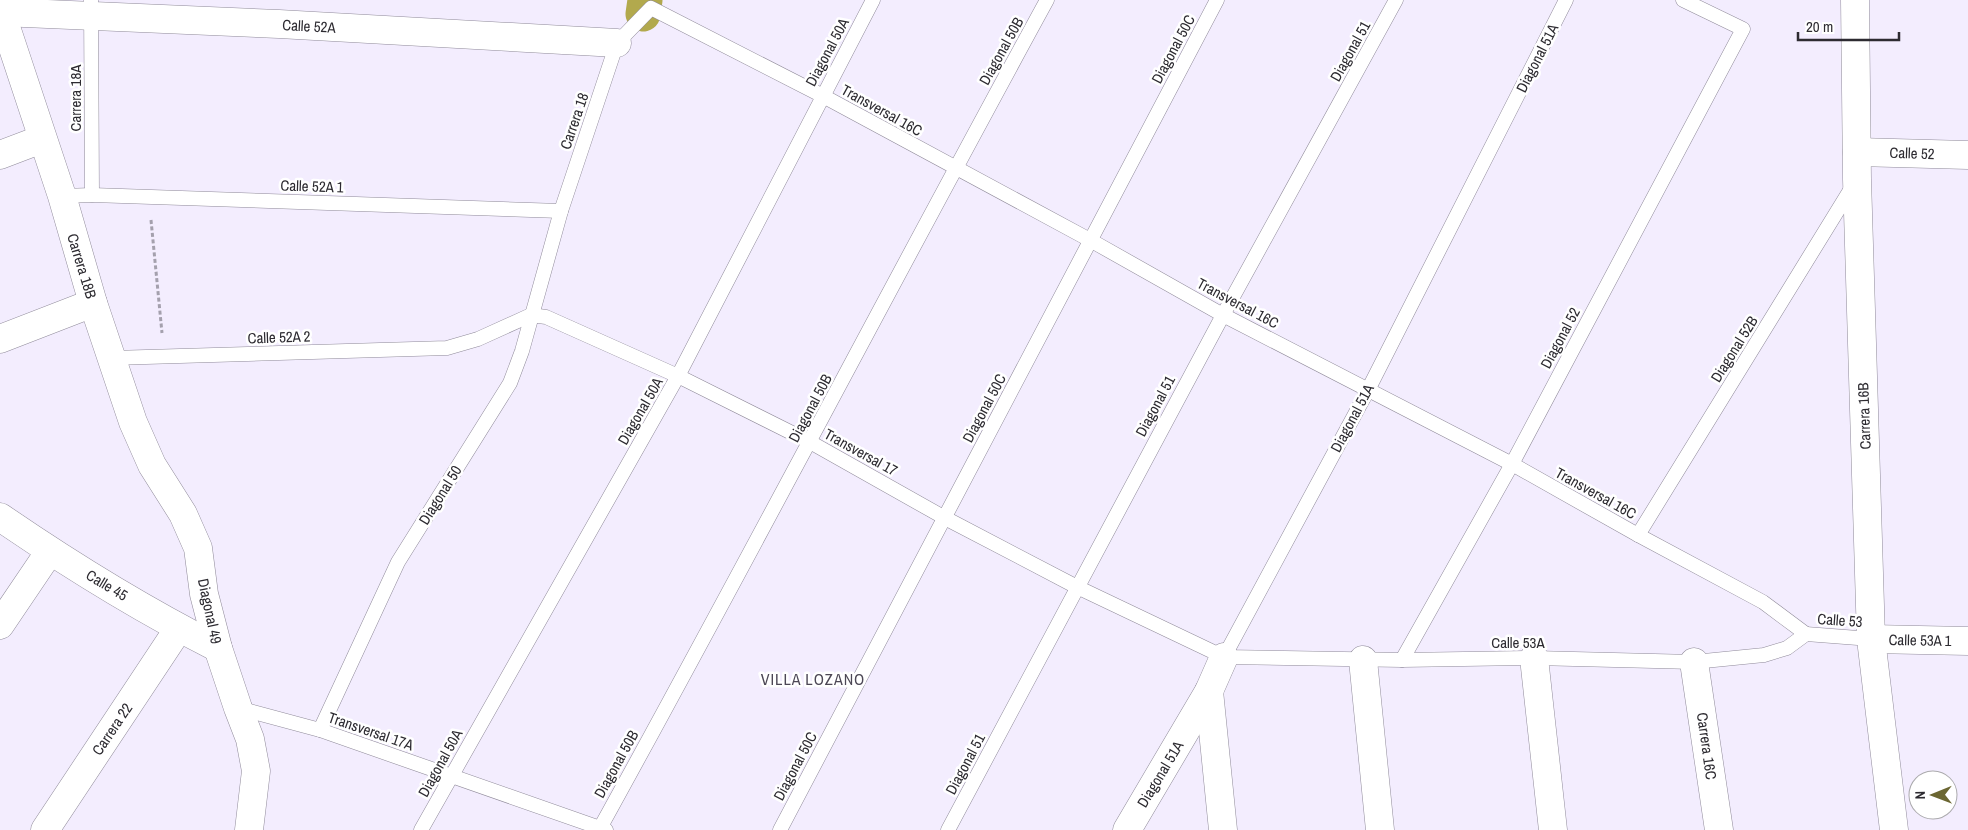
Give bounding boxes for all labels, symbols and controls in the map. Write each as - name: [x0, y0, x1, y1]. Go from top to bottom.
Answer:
- scale bar: [1798, 10, 1899, 42]
- street label: Diagonal 50C: [1146, 11, 1200, 87]
- street label: Diagonal 50A: [800, 13, 854, 90]
- street label: Diagonal 50B: [974, 13, 1028, 89]
- street label: Calle 52A: [282, 14, 337, 38]
- text: 20 m: [1806, 16, 1833, 37]
- street label: Diagonal 51: [1325, 17, 1375, 85]
- street label: Diagonal 51A: [1511, 19, 1564, 96]
- street label: Carrera 18A: [65, 64, 86, 132]
- street label: Transversal 16C: [838, 79, 926, 141]
- street label: Carrera 18: [555, 90, 594, 152]
- street label: Calle 52: [1889, 142, 1935, 164]
- street label: Calle 52A 1: [280, 174, 344, 198]
- street label: Carrera 18B: [62, 231, 102, 301]
- street label: Transversal 16C: [1193, 273, 1283, 333]
- street label: Diagonal 52: [1535, 304, 1585, 372]
- street label: Diagonal 52B: [1705, 312, 1763, 386]
- street label: Calle 52A 2: [247, 325, 311, 349]
- street label: Diagonal 50B: [783, 370, 837, 446]
- street label: Diagonal 50C: [957, 370, 1011, 446]
- street label: Diagonal 51: [1130, 372, 1180, 440]
- street label: Diagonal 50A: [612, 373, 668, 449]
- street label: Diagonal 51A: [1325, 379, 1379, 456]
- street label: Carrera 16B: [1852, 382, 1876, 450]
- street label: Transversal 17: [821, 423, 902, 481]
- street label: Diagonal 50: [414, 461, 467, 529]
- street label: Transversal 16C: [1552, 462, 1640, 524]
- street label: Calle 45: [82, 564, 132, 606]
- street label: Diagonal 49: [193, 576, 227, 646]
- street label: Calle 53: [1817, 608, 1863, 632]
- street label: Calle 53A 1: [1888, 629, 1952, 651]
- street label: Calle 53A: [1491, 632, 1545, 653]
- district label: VILLA LOZANO: [761, 668, 865, 690]
- street label: Carrera 22: [87, 699, 137, 759]
- street label: Transversal 17A: [325, 707, 417, 756]
- street label: Carrera 16C: [1692, 711, 1722, 781]
- street label: Diagonal 50A: [413, 725, 468, 801]
- street label: Diagonal 50B: [589, 726, 643, 802]
- street label: Diagonal 50C: [768, 728, 822, 804]
- street label: Diagonal 51: [940, 730, 990, 798]
- street label: Diagonal 51A: [1132, 736, 1189, 811]
- north arrow: [1908, 770, 1958, 820]
- text: N: [1911, 791, 1929, 800]

